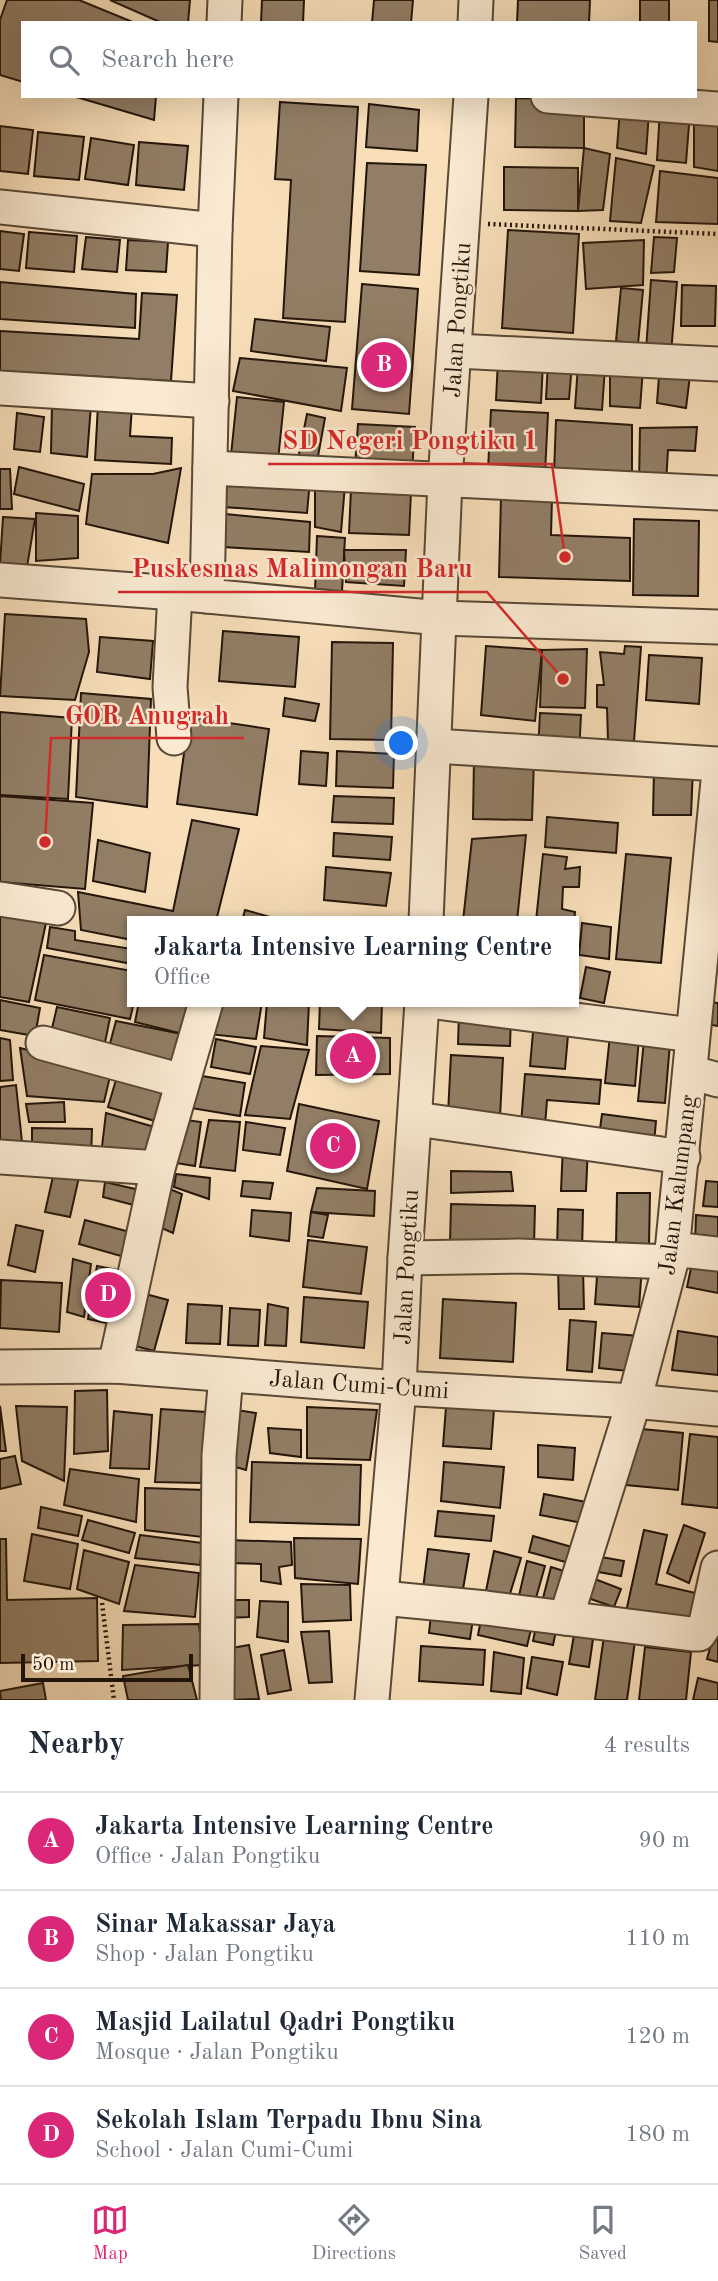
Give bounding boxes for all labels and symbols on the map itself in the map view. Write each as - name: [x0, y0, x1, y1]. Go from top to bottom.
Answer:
- street label: Jalan Pongtiku: [442, 241, 476, 399]
- pin: B: [361, 339, 407, 391]
- callout: SD Negeri Pongtiku 1: [268, 417, 552, 464]
- text: SD Negeri Pongtiku 1: [282, 429, 538, 455]
- callout: Puskesmas Malimongan Baru: [118, 545, 487, 592]
- text: Puskesmas Malimongan Baru: [131, 557, 473, 583]
- callout: GOR Anugrah: [51, 691, 244, 738]
- text: GOR Anugrah: [65, 704, 229, 730]
- your location: [384, 726, 418, 760]
- pin: A: [330, 1030, 376, 1082]
- street label: Jalan Kalumpang: [656, 1094, 702, 1277]
- pin: C: [310, 1120, 356, 1172]
- street label: Jalan Pongtiku: [392, 1188, 424, 1346]
- pin: D: [85, 1269, 131, 1321]
- street label: Jalan Cumi-Cumi: [268, 1368, 450, 1404]
- scale bar: [21, 1651, 192, 1683]

